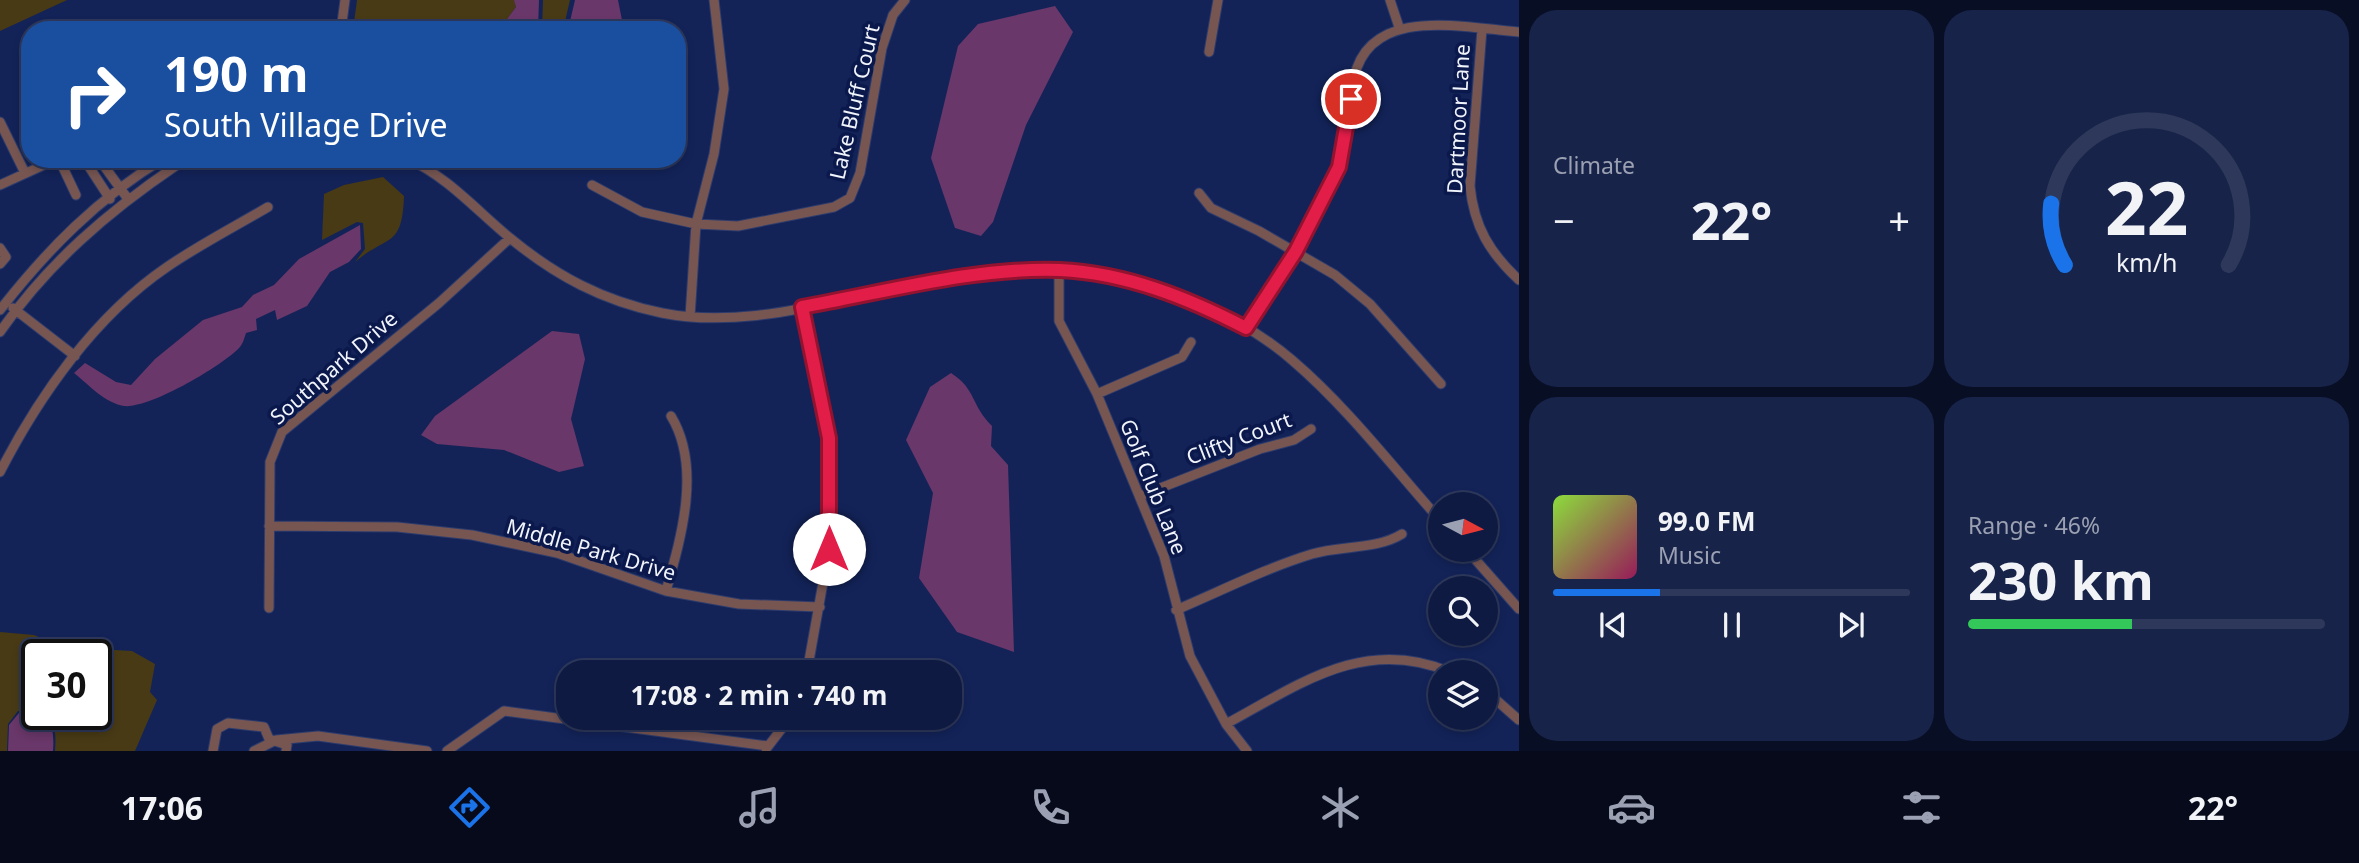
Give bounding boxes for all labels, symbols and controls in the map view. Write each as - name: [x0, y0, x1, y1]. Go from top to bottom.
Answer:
- street label: Lake Bluff Court: [823, 21, 886, 182]
- text: 190 m: [164, 40, 309, 106]
- street label: Dartmoor Lane: [1440, 43, 1476, 195]
- icon: right: [49, 49, 140, 140]
- pin: [1321, 69, 1381, 129]
- icon: arrive: [1332, 80, 1370, 118]
- text: South Village Drive: [164, 103, 447, 146]
- text: Climate: [1553, 149, 1635, 181]
- text: 22: [2105, 157, 2188, 256]
- text: 22°: [1691, 184, 1772, 255]
- text: −: [1553, 194, 1575, 246]
- text: +: [1888, 194, 1910, 246]
- text: km/h: [2116, 244, 2177, 278]
- street label: Southpark Drive: [264, 304, 403, 430]
- street label: Clifty Court: [1182, 405, 1296, 471]
- street label: Golf Club Lane: [1114, 415, 1194, 559]
- north arrow: [1428, 492, 1498, 562]
- map controls: [1428, 492, 1498, 730]
- text: 99.0 FM: [1658, 503, 1755, 539]
- text: Range · 46%: [1968, 509, 2100, 541]
- street label: Middle Park Drive: [503, 511, 679, 587]
- position arrow: [792, 512, 866, 586]
- text: Music: [1658, 539, 1721, 571]
- text: 230 km: [1968, 544, 2154, 615]
- button: search: [1428, 576, 1498, 646]
- icon: previous: [1594, 606, 1632, 644]
- icon: pause: [1713, 606, 1751, 644]
- icon: next: [1832, 606, 1870, 644]
- speed limit sign: 30: [21, 639, 112, 730]
- button: layers: [1428, 660, 1498, 730]
- text: 17:08 · 2 min · 740 m: [631, 677, 887, 713]
- icon: directions: [445, 783, 494, 832]
- icon: music: [735, 783, 784, 832]
- icon: phone: [1026, 783, 1075, 832]
- icon: climate: [1316, 783, 1365, 832]
- icon: car: [1607, 783, 1656, 832]
- icon: filters: [1897, 783, 1946, 832]
- text: 17:06: [121, 786, 203, 829]
- text: 22°: [2188, 786, 2238, 829]

